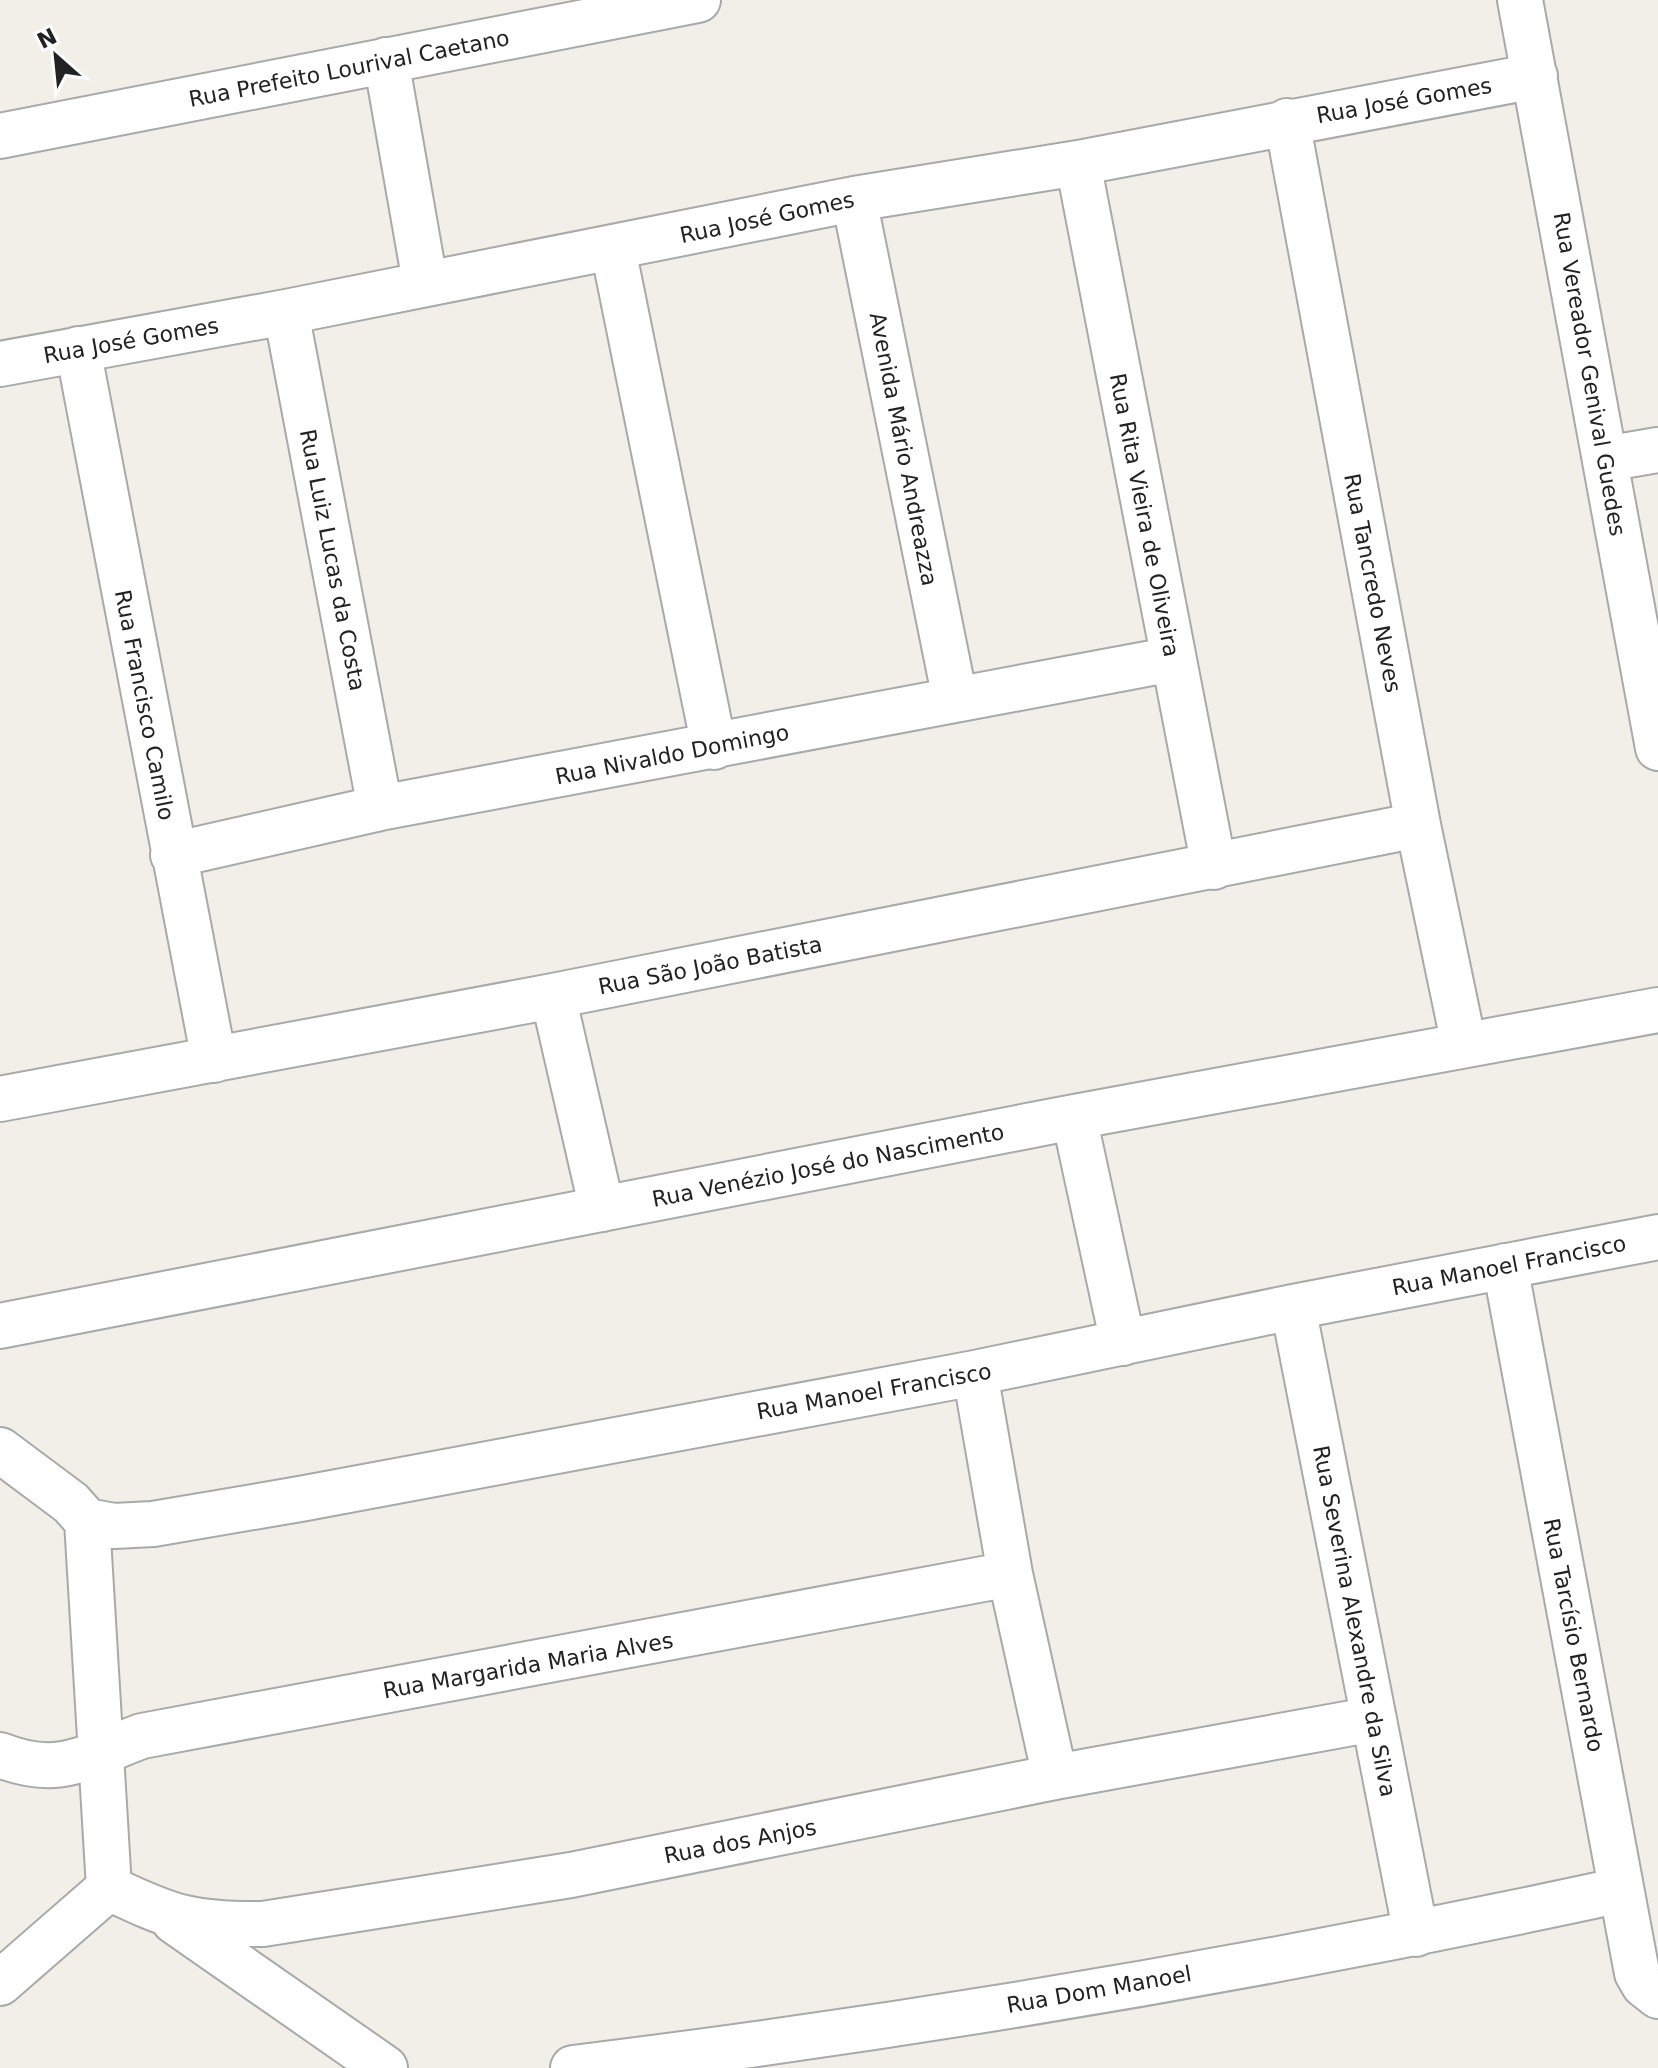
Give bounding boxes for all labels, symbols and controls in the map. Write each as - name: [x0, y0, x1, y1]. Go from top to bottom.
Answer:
- north arrow: [16, 16, 96, 96]
- text: N: [33, 23, 61, 54]
- street label: Rua Prefeito Lourival Caetano: [187, 25, 512, 112]
- street label: Rua José Gomes: [1314, 73, 1494, 128]
- street label: Rua José Gomes: [678, 187, 857, 248]
- street label: Rua Vereador Genival Guedes: [1549, 210, 1630, 538]
- street label: Avenida Mário Andreazza: [865, 310, 942, 588]
- street label: Rua José Gomes: [41, 313, 221, 368]
- street label: Rua Rita Vieira de Oliveira: [1105, 371, 1184, 659]
- street label: Rua Luiz Lucas da Costa: [295, 427, 370, 693]
- street label: Rua Tancredo Neves: [1339, 471, 1406, 695]
- street label: Rua Francisco Camilo: [110, 588, 179, 823]
- street label: Rua Nivaldo Domingo: [553, 720, 791, 789]
- street label: Rua São João Batista: [596, 932, 824, 999]
- street label: Rua Venézio José do Nascimento: [650, 1119, 1006, 1212]
- street label: Rua Manoel Francisco: [1390, 1231, 1628, 1300]
- street label: Rua Manoel Francisco: [755, 1359, 993, 1424]
- street label: Rua Severina Alexandre da Silva: [1308, 1443, 1401, 1799]
- street label: Rua Tarcísio Bernardo: [1539, 1516, 1608, 1754]
- street label: Rua Margarida Maria Alves: [381, 1628, 675, 1703]
- street label: Rua dos Anjos: [662, 1814, 818, 1869]
- street label: Rua Dom Manoel: [1005, 1961, 1193, 2018]

